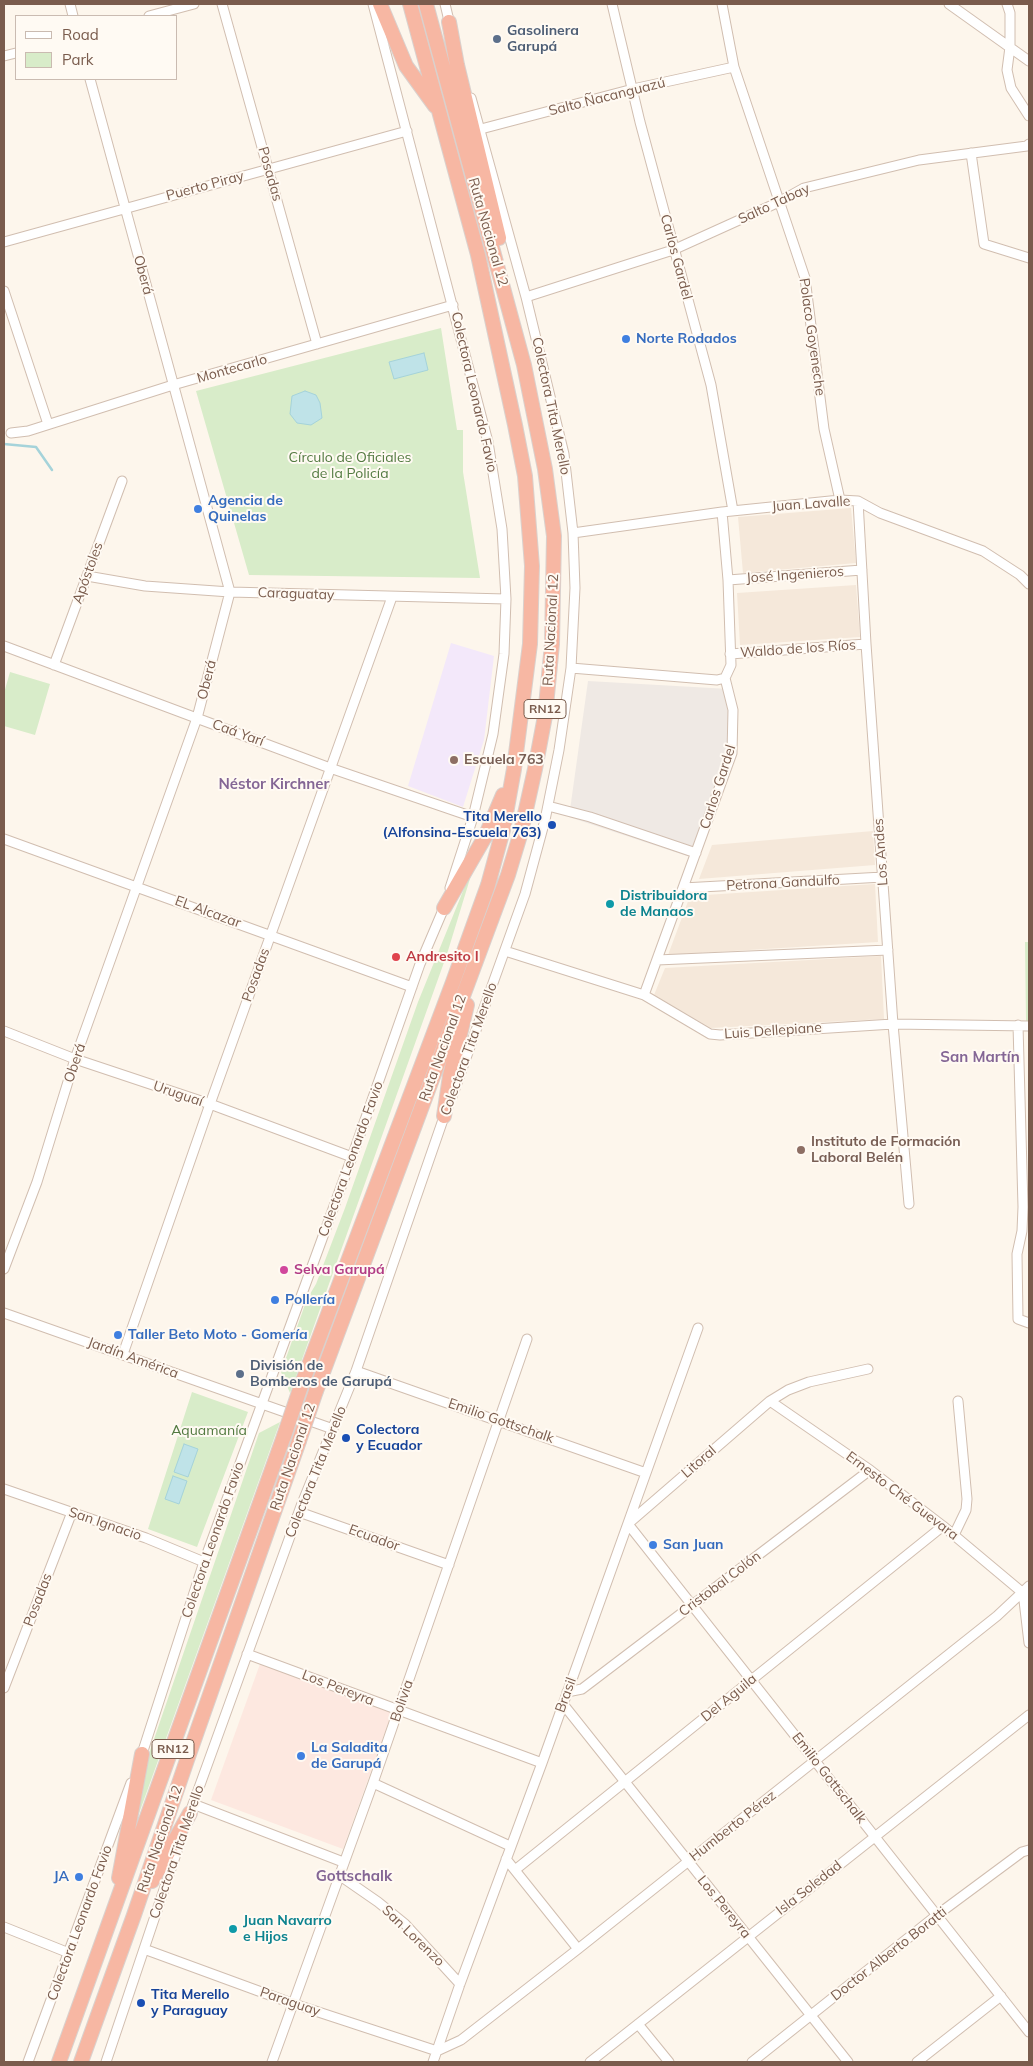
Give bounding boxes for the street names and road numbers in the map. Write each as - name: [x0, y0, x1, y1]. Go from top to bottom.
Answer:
- street label: Salto Ñacanguazú: [547, 74, 667, 120]
- street label: Posadas: [254, 145, 286, 203]
- street label: Puerto Piray: [164, 168, 246, 204]
- street label: Ruta Nacional 12: [464, 176, 512, 288]
- street label: Salto Tabay: [736, 180, 812, 228]
- street label: Carlos Gardel: [657, 212, 695, 302]
- street label: Oberá: [130, 253, 156, 297]
- street label: Polaco Goyeneche: [795, 277, 829, 397]
- street label: Colectora Leonardo Favio: [447, 310, 501, 474]
- street label: Colectora Tita Merello: [528, 336, 574, 476]
- street label: Montecarlo: [195, 351, 269, 387]
- street label: Juan Lavalle: [771, 493, 851, 515]
- street label: Apóstoles: [69, 540, 107, 606]
- street label: José Ingenieros: [746, 563, 844, 587]
- street label: Ruta Nacional 12: [540, 574, 562, 686]
- street label: Caraguatay: [257, 584, 335, 604]
- street label: Waldo de los Ríos: [740, 637, 856, 661]
- street label: Oberá: [194, 658, 220, 702]
- road number: RN12: [524, 700, 566, 719]
- street label: Caá Yarí: [210, 716, 266, 750]
- street label: Carlos Gardel: [696, 743, 740, 831]
- street label: Los Andes: [870, 818, 892, 886]
- street label: Petrona Gandulfo: [726, 872, 840, 894]
- street label: EL Alcazar: [173, 892, 243, 932]
- street label: Posadas: [239, 946, 273, 1004]
- street label: Colectora Tita Merello: [437, 980, 501, 1118]
- street label: Ruta Nacional 12: [416, 992, 470, 1104]
- street label: Luis Dellepiane: [724, 1019, 822, 1043]
- street label: Oberá: [60, 1041, 90, 1085]
- street label: Uruguaí: [151, 1078, 205, 1110]
- street label: Colectora Leonardo Favio: [315, 1079, 387, 1239]
- street label: Jardín América: [85, 1334, 181, 1382]
- street label: Emilio Gottschalk: [446, 1395, 556, 1447]
- street label: Ruta Nacional 12: [267, 1401, 319, 1513]
- street label: Colectora Tita Merello: [282, 1404, 350, 1540]
- street label: Litoral: [678, 1442, 720, 1482]
- street label: Ernesto Ché Guevara: [842, 1448, 962, 1544]
- street label: Colectora Leonardo Favio: [178, 1460, 248, 1620]
- street label: San Ignacio: [66, 1504, 144, 1544]
- street label: Ecuador: [346, 1521, 402, 1555]
- street label: Cristobal Colón: [676, 1548, 764, 1620]
- street label: Posadas: [20, 1571, 56, 1629]
- street label: Los Pereyra: [300, 1667, 376, 1709]
- street label: Del Aguila: [698, 1670, 760, 1726]
- street label: Brasil: [552, 1675, 580, 1715]
- street label: Bolivia: [387, 1678, 417, 1724]
- street label: Emilio Gottschalk: [788, 1729, 870, 1827]
- road number: RN12: [152, 1740, 194, 1758]
- street label: Ruta Nacional 12: [134, 1783, 186, 1895]
- street label: Colectora Tita Merello: [146, 1783, 208, 1921]
- street label: Humberto Pérez: [686, 1787, 780, 1865]
- street label: Colectora Leonardo Favio: [44, 1843, 116, 2003]
- street label: Isla Soledad: [773, 1857, 845, 1919]
- street label: Los Pereyra: [694, 1872, 754, 1942]
- street label: San Lorenzo: [378, 1902, 448, 1970]
- street label: Doctor Alberto Boratti: [828, 1904, 950, 2004]
- street label: Paraguay: [258, 1984, 322, 2020]

